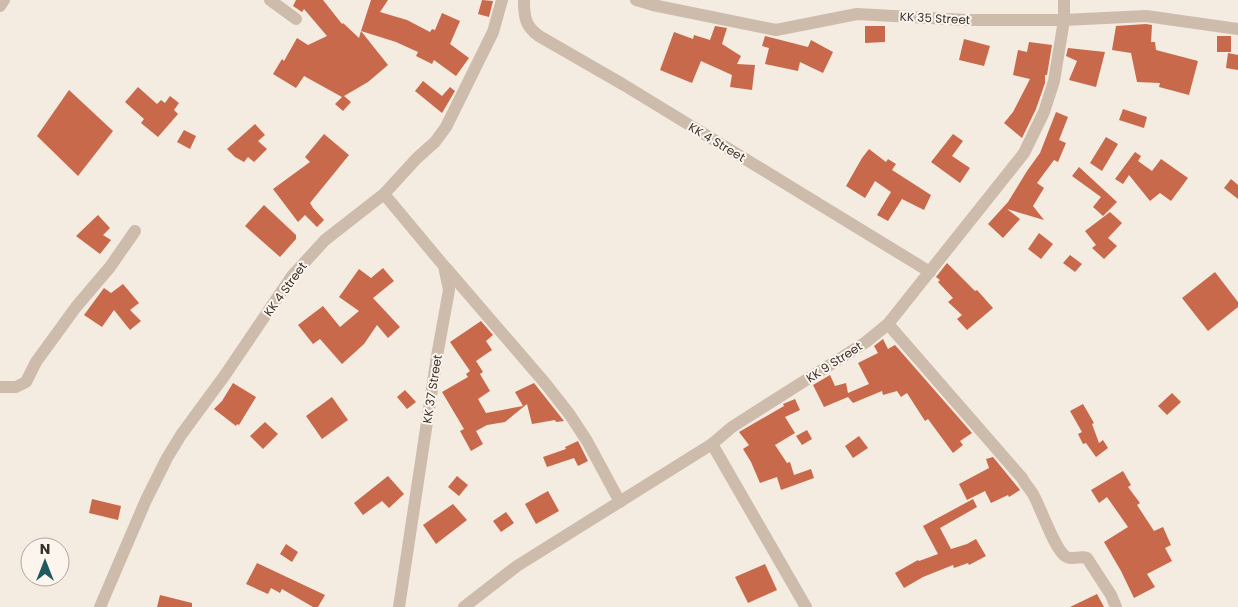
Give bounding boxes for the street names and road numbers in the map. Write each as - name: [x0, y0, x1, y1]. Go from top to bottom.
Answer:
- street label: KK 35 Street: [899, 8, 971, 28]
- street label: KK 4 Street: [685, 118, 749, 166]
- street label: KK 4 Street: [259, 258, 311, 320]
- street label: KK 9 Street: [803, 338, 865, 386]
- street label: KK 37 Street: [418, 353, 446, 425]

